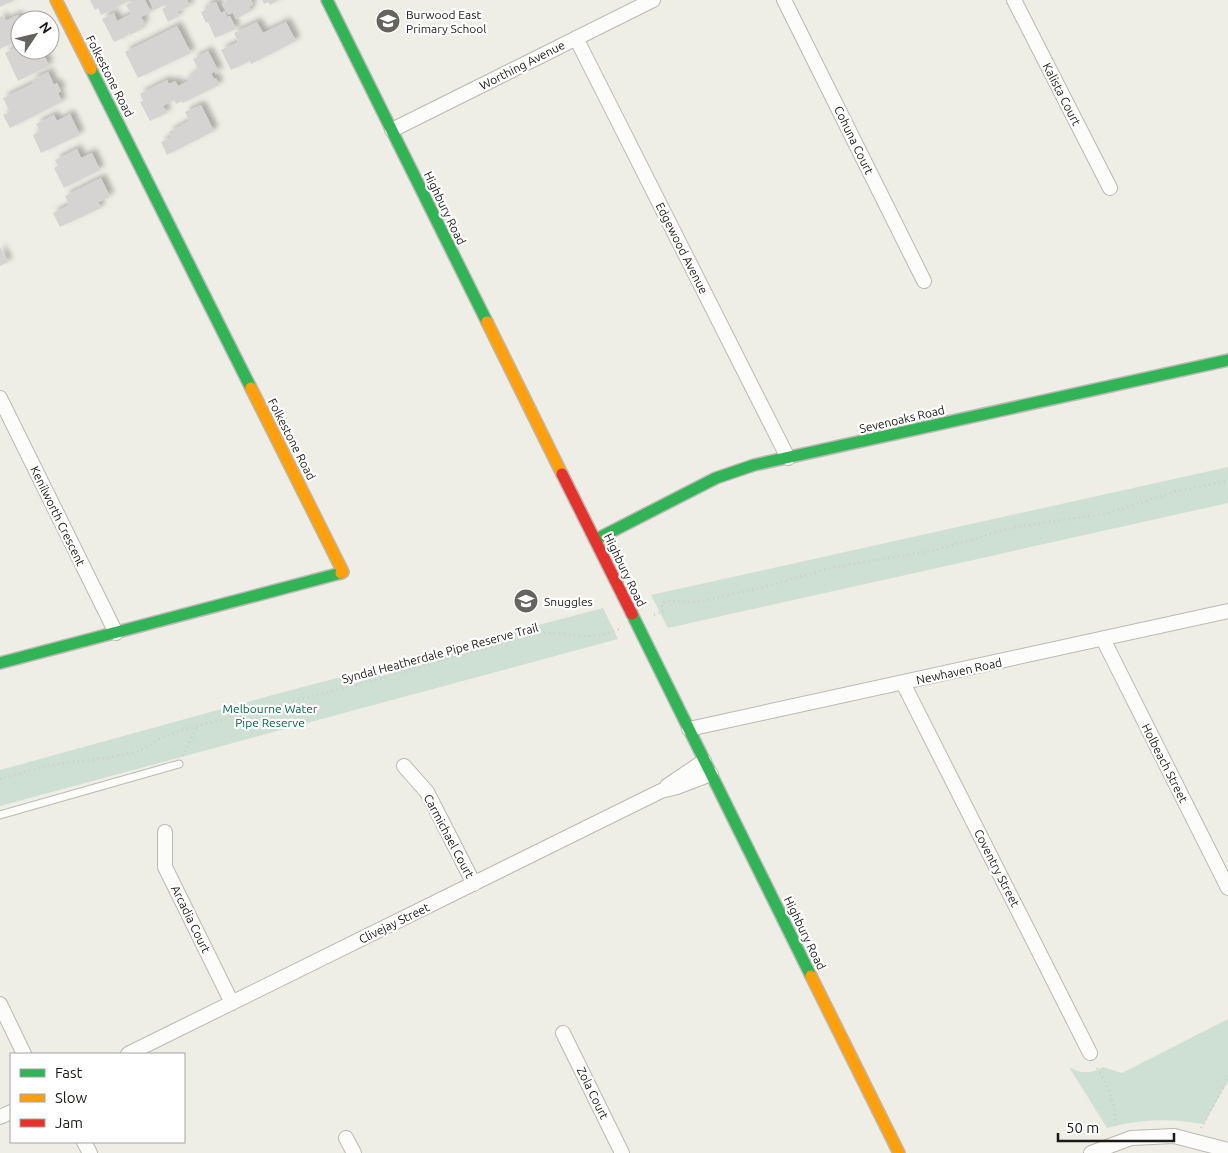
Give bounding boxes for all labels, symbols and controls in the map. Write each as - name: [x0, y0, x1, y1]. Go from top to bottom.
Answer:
- school or university icon: Burwood East Primary School: [375, 8, 401, 34]
- place label: Burwood East Primary School: [406, 8, 486, 35]
- north arrow: [10, 10, 60, 60]
- text: N: [36, 19, 55, 36]
- street label: Folkestone Road: [84, 33, 136, 119]
- street label: Worthing Avenue: [477, 38, 567, 92]
- street label: Kalista Court: [1041, 60, 1084, 128]
- street label: Cohuna Court: [832, 104, 876, 176]
- street label: Highbury Road: [422, 169, 468, 247]
- street label: Edgewood Avenue: [653, 200, 711, 296]
- street label: Folkestone Road: [266, 396, 318, 482]
- street label: Sevenoaks Road: [858, 403, 946, 435]
- street label: Kenilworth Crescent: [28, 464, 88, 568]
- street label: Highbury Road: [602, 531, 648, 609]
- school or university icon: Snuggles: [513, 588, 539, 614]
- place label: Snuggles: [544, 595, 593, 608]
- street label: Syndal Heatherdale Pipe Reserve Trail: [340, 620, 540, 686]
- street label: Newhaven Road: [915, 656, 1003, 686]
- park label: Melbourne Water Pipe Reserve: [223, 702, 318, 729]
- street label: Holbeach Street: [1139, 721, 1191, 805]
- street label: Carmichael Court: [421, 792, 477, 880]
- street label: Coventry Street: [972, 827, 1022, 909]
- street label: Arcadia Court: [169, 883, 213, 955]
- street label: Highbury Road: [782, 894, 828, 972]
- street label: Clivejay Street: [357, 900, 432, 946]
- legend: [10, 1053, 185, 1143]
- text: Fast: [55, 1064, 83, 1081]
- street label: Zola Court: [575, 1065, 611, 1121]
- text: Slow: [55, 1089, 88, 1106]
- scale bar: [1058, 1110, 1174, 1142]
- text: Jam: [55, 1114, 83, 1131]
- text: 50 m: [1066, 1119, 1099, 1136]

